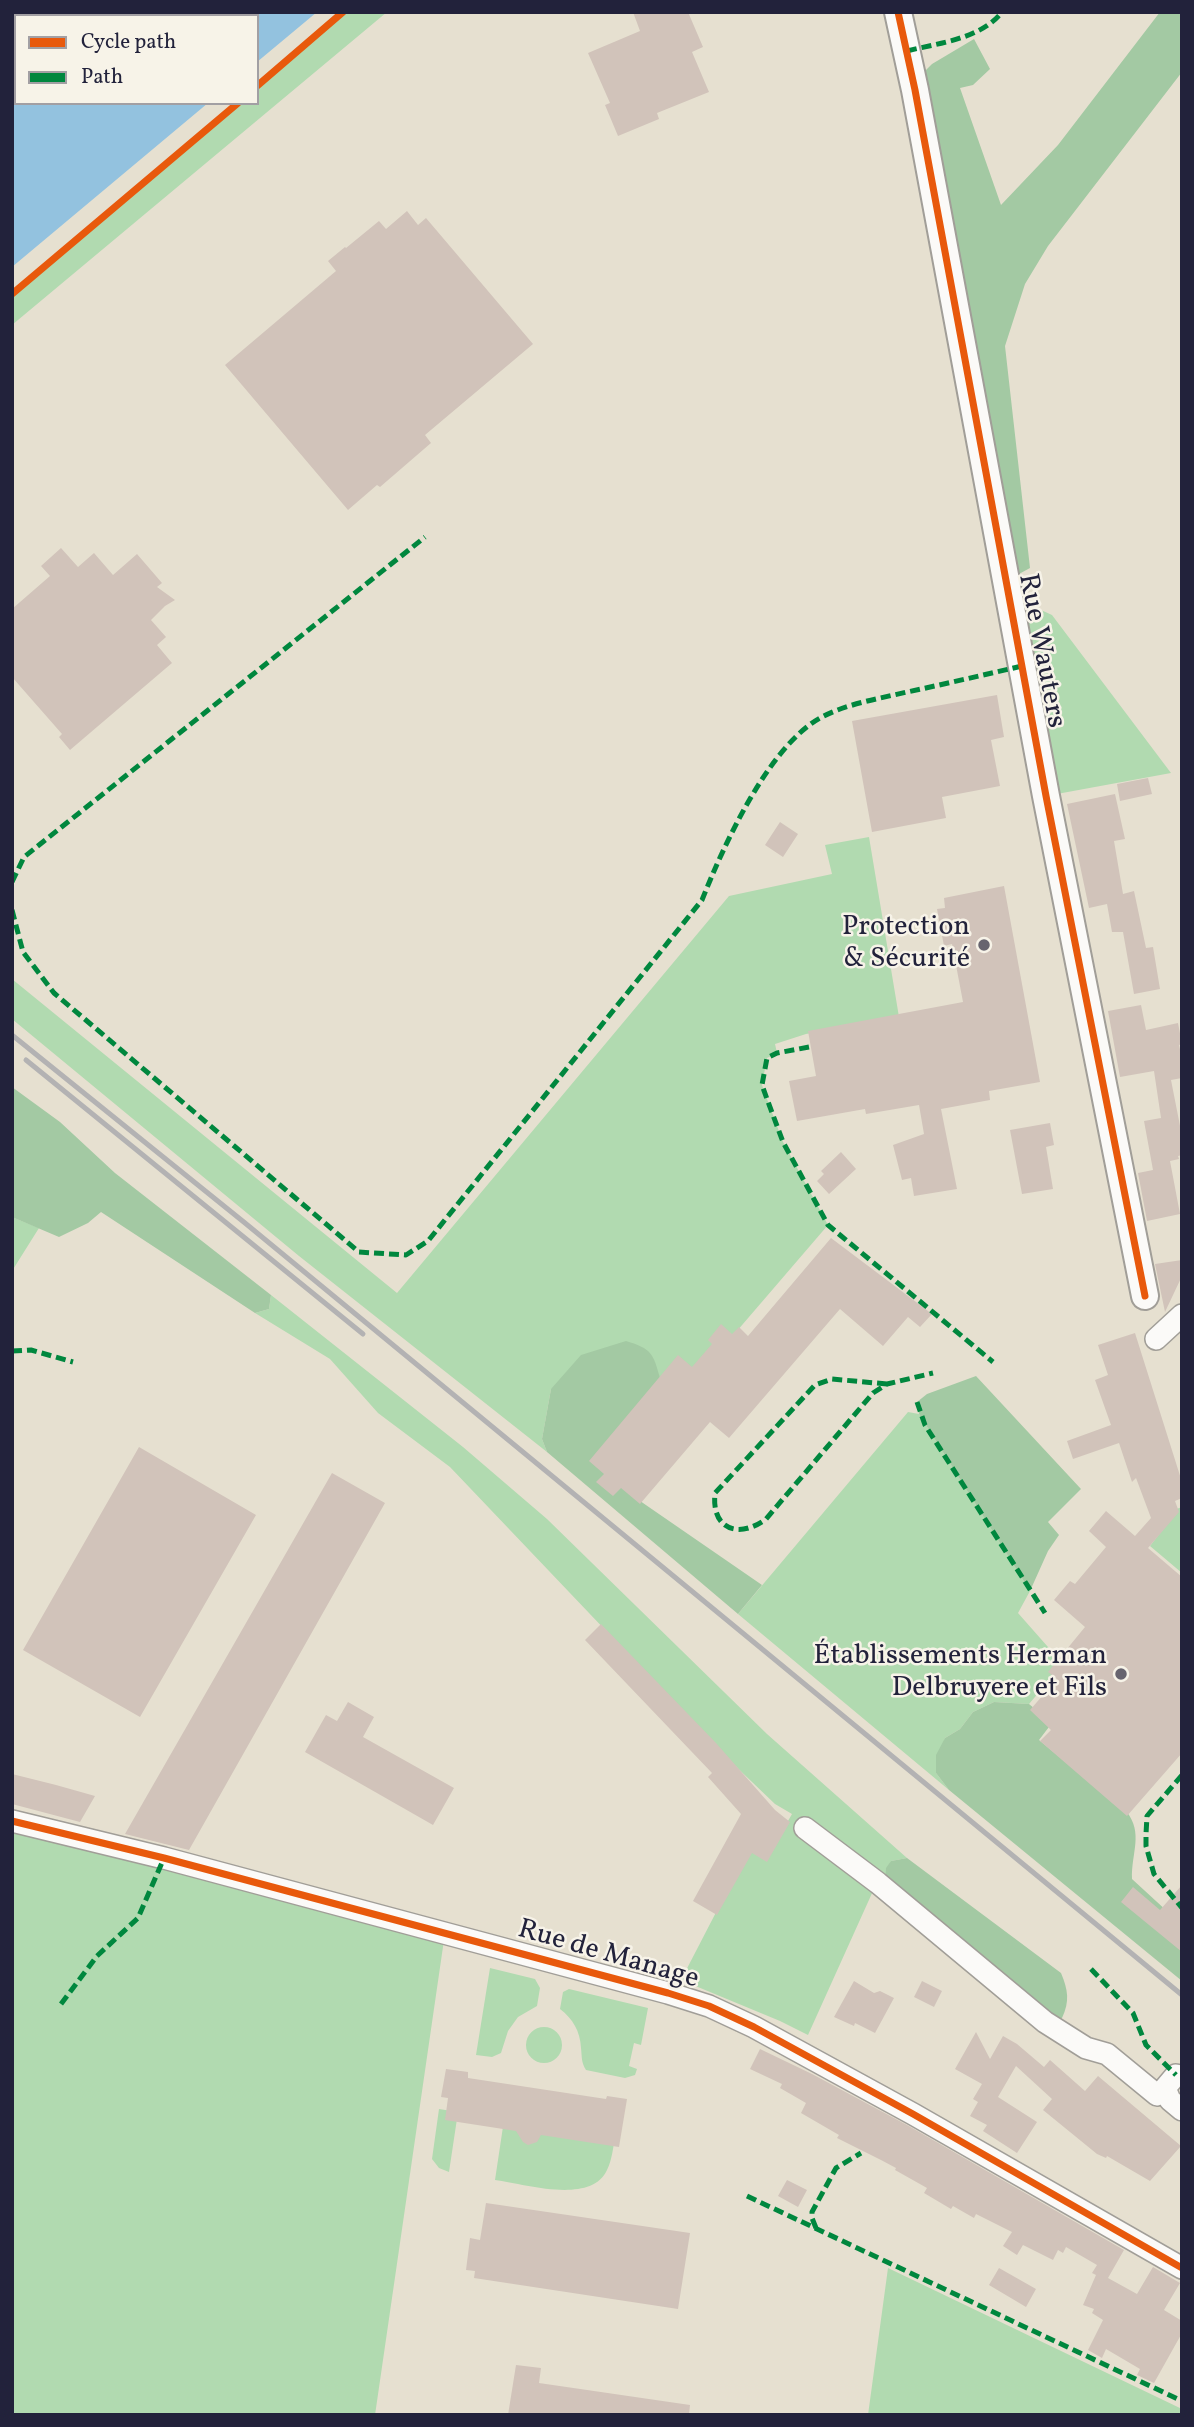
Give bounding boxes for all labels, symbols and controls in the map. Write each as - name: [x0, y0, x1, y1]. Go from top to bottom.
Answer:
- legend: [14, 14, 259, 105]
- text: Cycle path: [81, 28, 176, 57]
- text: Path: [81, 63, 123, 92]
- street label: Rue Wauters: [1009, 571, 1071, 731]
- place label: Protection & Sécurité: [842, 912, 970, 978]
- marker: Protection & Sécurité: [976, 937, 992, 953]
- place label: Établissements Herman Delbruyere et Fils: [814, 1641, 1107, 1707]
- marker: Établissements Herman Delbruyere et Fils: [1113, 1666, 1129, 1682]
- street label: Rue de Manage: [514, 1914, 702, 1998]

